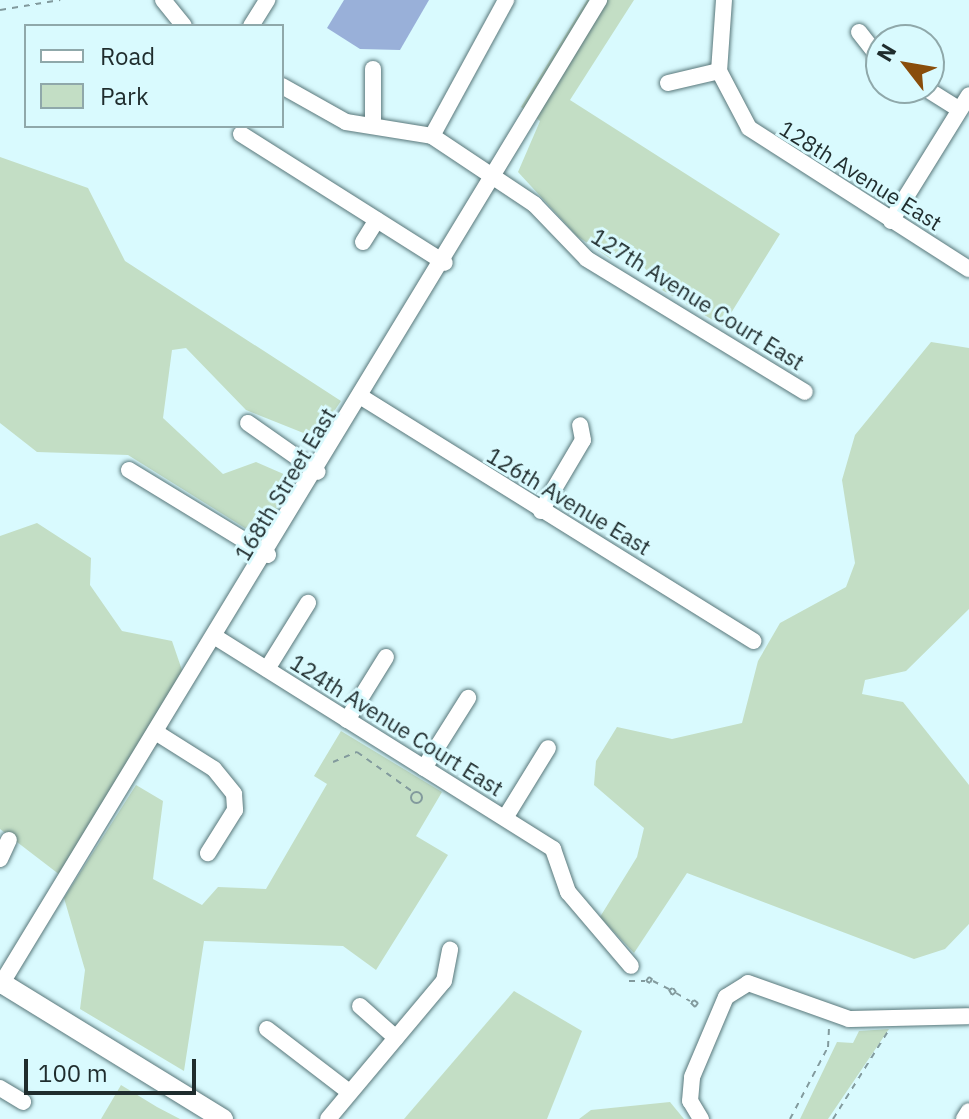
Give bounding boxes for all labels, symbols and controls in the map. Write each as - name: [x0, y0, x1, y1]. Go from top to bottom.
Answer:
- legend: [24, 24, 284, 128]
- north arrow: [865, 24, 945, 104]
- text: N: [869, 38, 902, 67]
- text: Road: [100, 40, 155, 72]
- text: Park: [100, 80, 149, 112]
- street label: 128th Avenue East: [775, 114, 947, 236]
- street label: 127th Avenue Court East: [587, 223, 809, 375]
- street label: 168th Street East: [229, 403, 341, 565]
- street label: 126th Avenue East: [482, 442, 656, 560]
- street label: 124th Avenue Court East: [286, 649, 508, 801]
- scale bar: [28, 1043, 200, 1093]
- text: 100 m: [38, 1057, 108, 1089]

